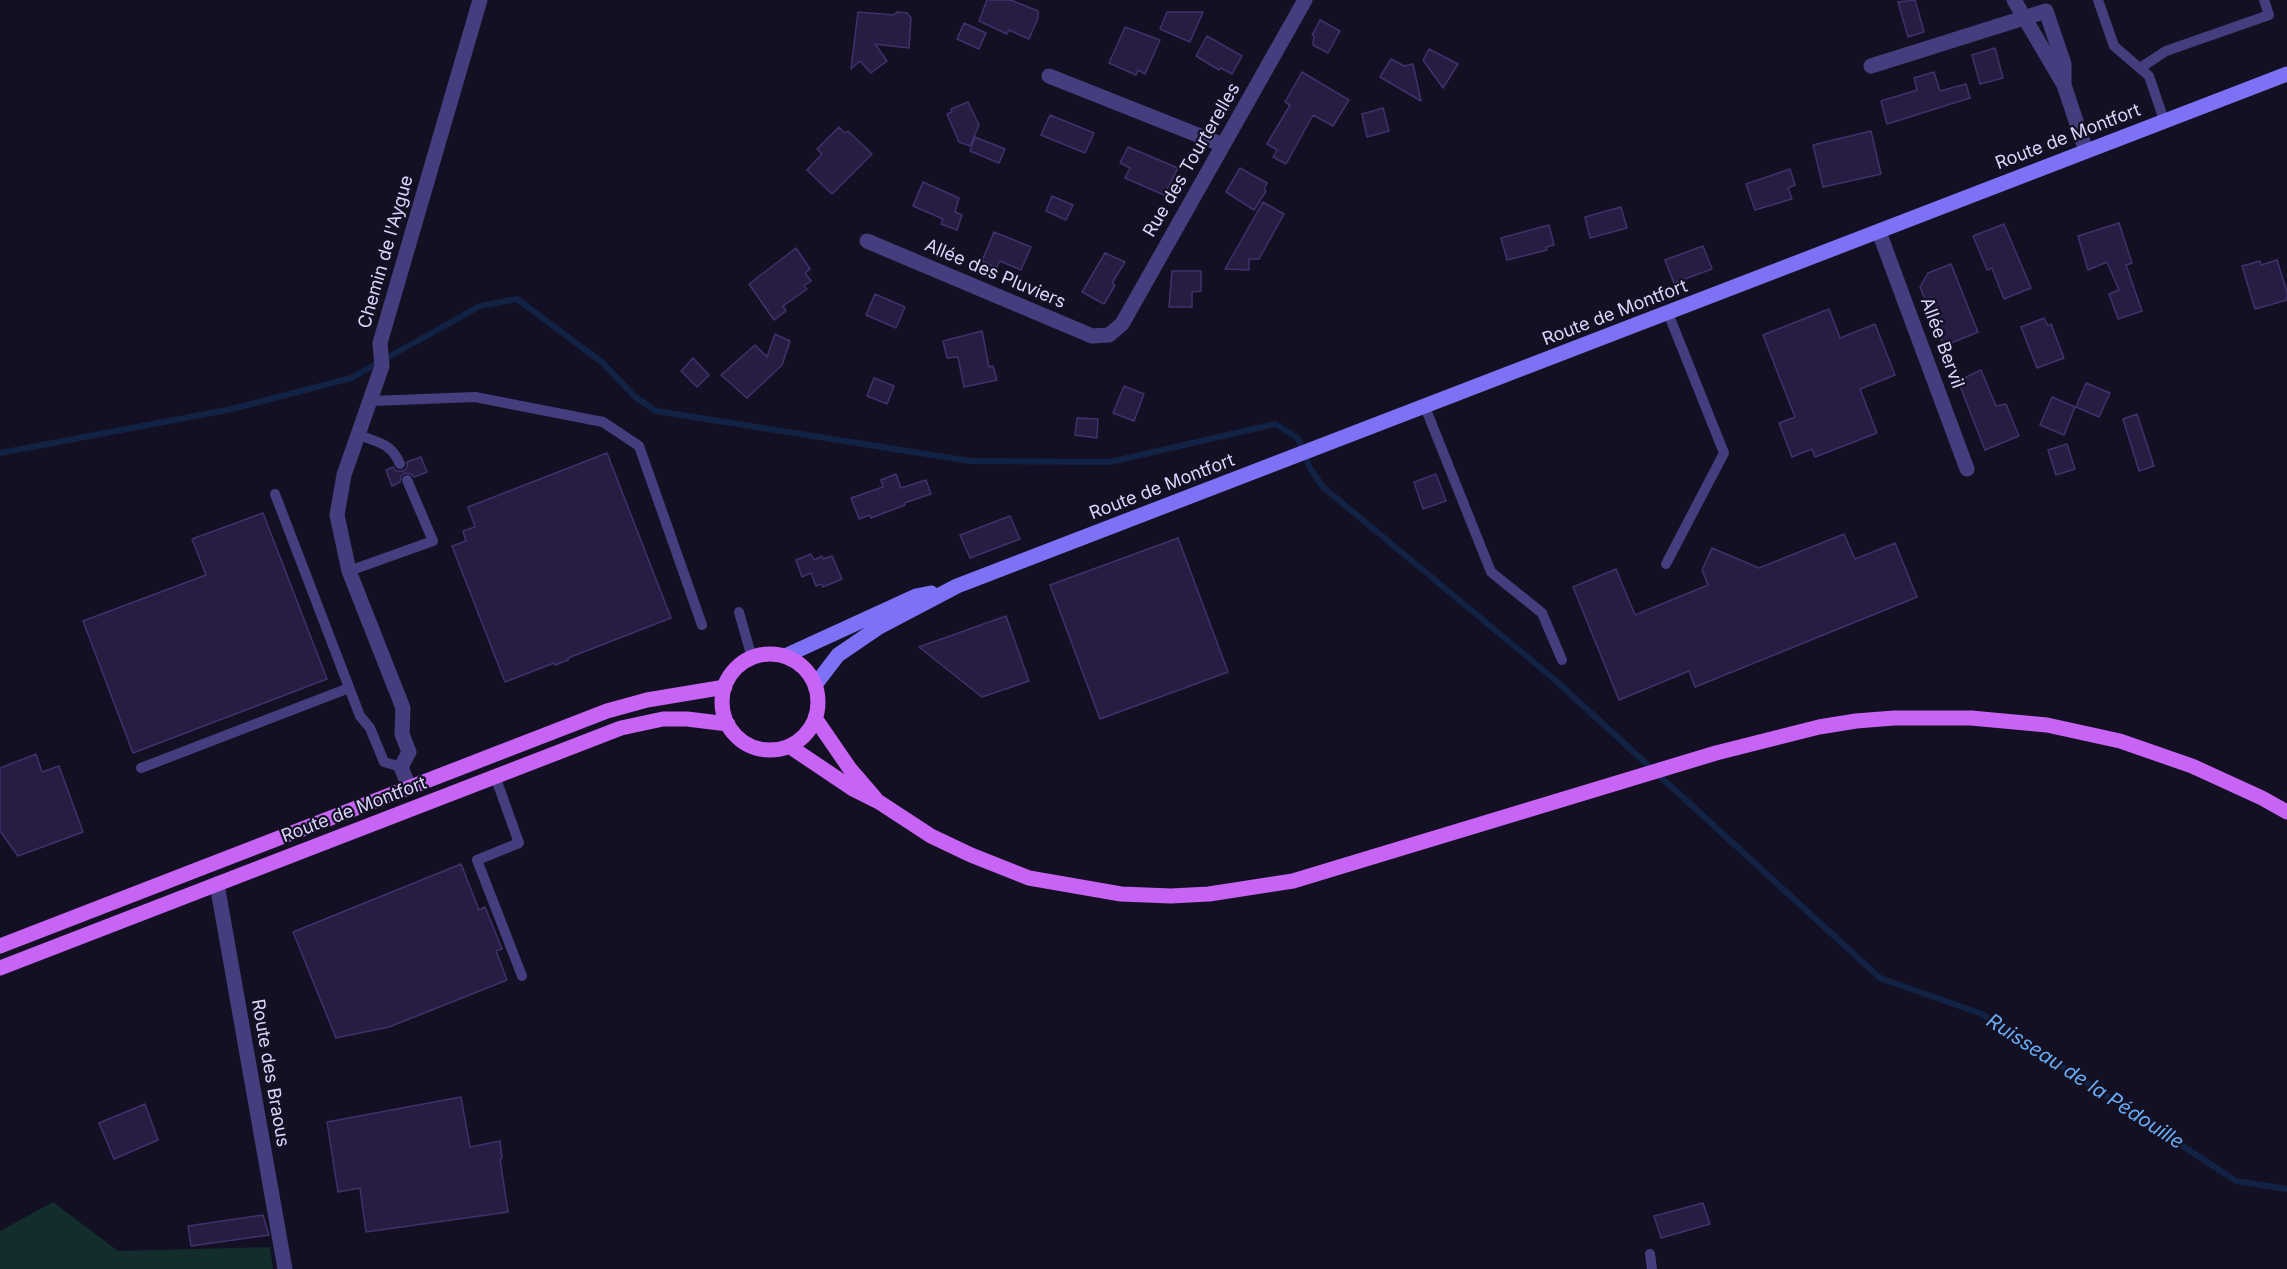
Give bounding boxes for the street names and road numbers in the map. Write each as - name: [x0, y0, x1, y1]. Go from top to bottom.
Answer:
- street label: Rue des Tourterelles: [1139, 79, 1245, 241]
- street label: Route de Montfort: [1992, 99, 2144, 175]
- street label: Chemin de l'Aygue: [354, 173, 418, 331]
- street label: Allée des Pluviers: [921, 235, 1069, 313]
- street label: Route de Montfort: [1539, 275, 1691, 351]
- street label: Allée Bervil: [1916, 295, 1968, 391]
- street label: Route de Montfort: [1086, 449, 1238, 525]
- street label: Route de Montfort: [278, 772, 430, 848]
- street label: Route des Braous: [246, 997, 294, 1149]

